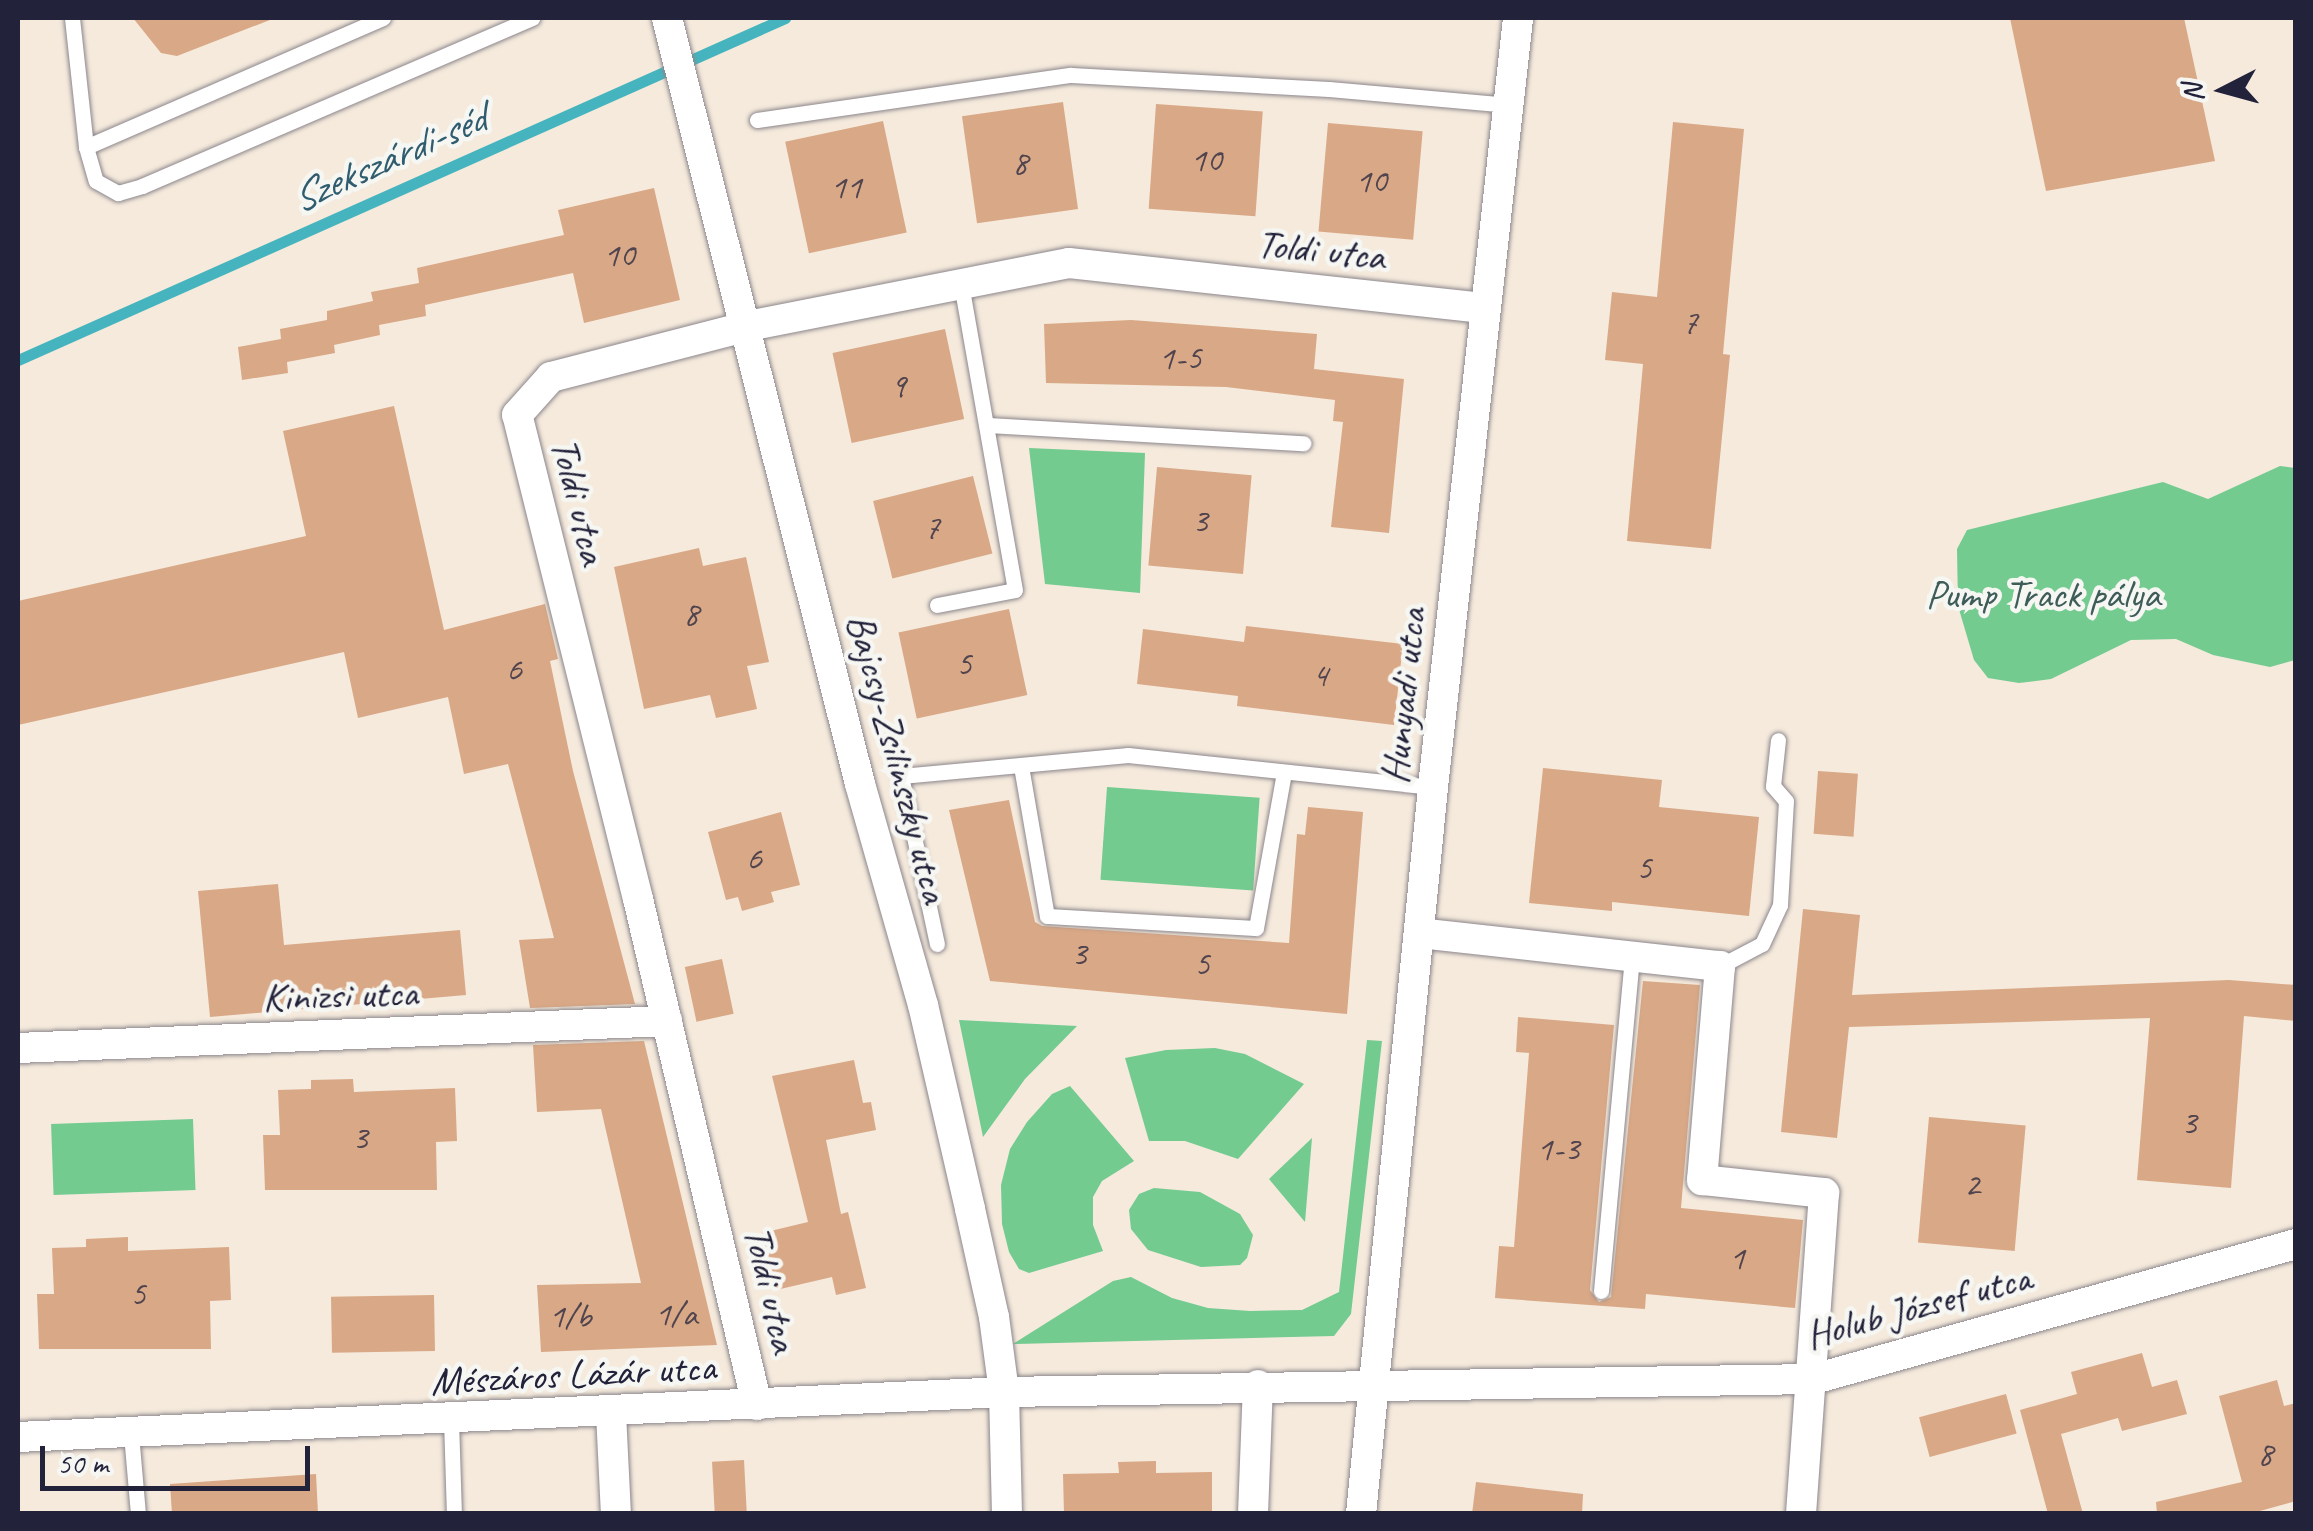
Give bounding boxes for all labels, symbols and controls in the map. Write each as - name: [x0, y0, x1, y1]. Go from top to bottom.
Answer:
- north arrow: [2173, 40, 2273, 140]
- text: N: [2174, 83, 2211, 104]
- water label: Szekszárdi-séd: [283, 94, 493, 224]
- house number: 10: [1190, 139, 1222, 181]
- house number: 8: [1012, 142, 1028, 184]
- house number: 10: [1355, 160, 1387, 202]
- house number: 11: [830, 166, 862, 208]
- street label: Toldi utca: [1256, 220, 1386, 280]
- house number: 10: [603, 234, 635, 276]
- house number: 7: [1682, 301, 1698, 343]
- house number: 1-5: [1159, 337, 1201, 379]
- house number: 9: [890, 365, 906, 407]
- street label: Toldi utca: [540, 434, 618, 568]
- house number: 3: [1192, 500, 1208, 542]
- house number: 7: [924, 506, 940, 548]
- park label: Pump Track pálya: [1926, 570, 2160, 618]
- house number: 8: [683, 593, 699, 635]
- street label: Hunyadi utca: [1370, 606, 1436, 786]
- street label: Bajcsy-Zsilinszky utca: [836, 609, 960, 907]
- house number: 5: [956, 643, 972, 685]
- house number: 6: [506, 648, 522, 690]
- house number: 4: [1312, 654, 1328, 696]
- house number: 6: [746, 837, 762, 879]
- house number: 5: [1636, 847, 1652, 889]
- house number: 3: [1071, 933, 1087, 975]
- house number: 5: [1194, 943, 1210, 985]
- street label: Kinizsi utca: [262, 968, 418, 1022]
- house number: 3: [2181, 1102, 2197, 1144]
- house number: 3: [352, 1117, 368, 1159]
- house number: 1-3: [1537, 1128, 1579, 1170]
- house number: 2: [1964, 1163, 1980, 1205]
- street label: Toldi utca: [733, 1222, 809, 1356]
- house number: 1: [1729, 1237, 1745, 1279]
- street label: Holub József utca: [1801, 1253, 2035, 1359]
- house number: 5: [130, 1273, 146, 1315]
- house number: 1/a: [655, 1293, 697, 1335]
- house number: 1/b: [549, 1295, 591, 1337]
- street label: Mészáros Lázár utca: [430, 1343, 716, 1405]
- scale bar: [45, 1426, 315, 1488]
- house number: 8: [2257, 1433, 2273, 1475]
- text: 50 m: [57, 1444, 108, 1482]

